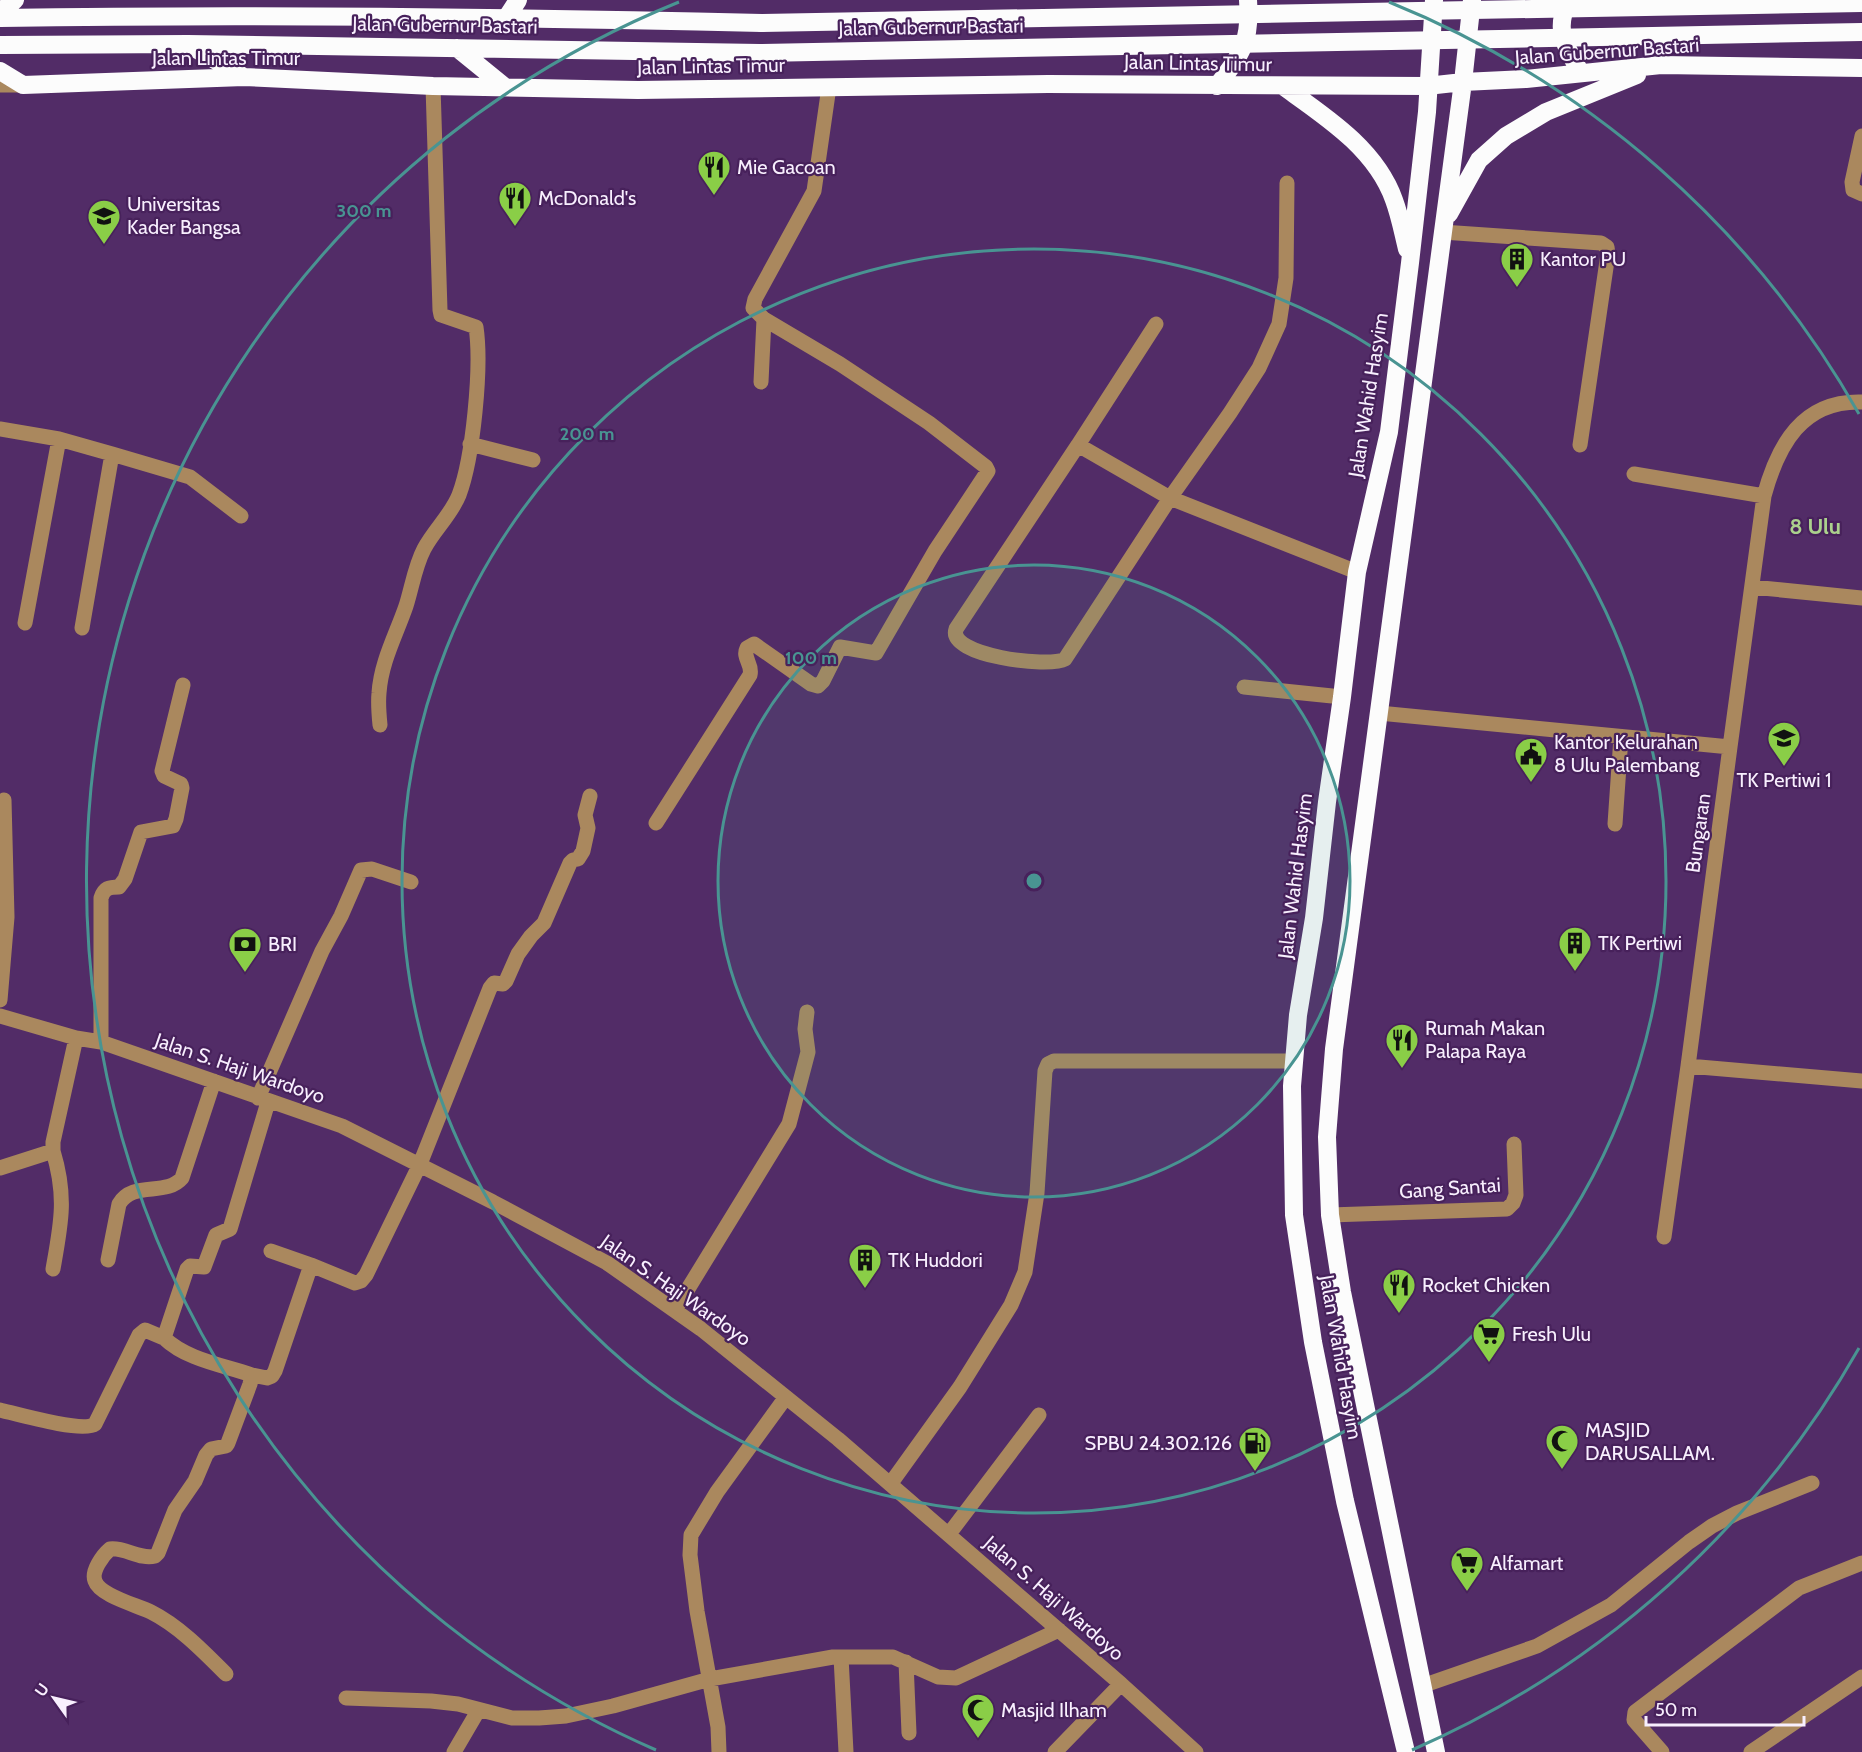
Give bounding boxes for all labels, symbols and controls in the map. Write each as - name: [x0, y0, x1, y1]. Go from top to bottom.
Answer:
- street label: Jalan Gubernur Bastari: [351, 11, 538, 39]
- street label: Jalan Gubernur Bastari: [837, 13, 1024, 41]
- street label: Jalan Gubernur Bastari: [1513, 33, 1700, 69]
- street label: Jalan Lintas Timur: [151, 46, 301, 70]
- street label: Jalan Lintas Timur: [1123, 50, 1273, 76]
- street label: Jalan Lintas Timur: [636, 53, 786, 79]
- restaurant icon: Mie Gacoan: [696, 149, 732, 196]
- place label: Mie Gacoan: [737, 155, 836, 179]
- restaurant icon: McDonald's: [497, 180, 533, 227]
- place label: McDonald's: [538, 186, 636, 210]
- place label: Universitas Kader Bangsa: [127, 192, 241, 239]
- school or university icon: Universitas Kader Bangsa: [86, 198, 122, 245]
- text: 300 m: [337, 200, 391, 222]
- building icon: Kantor PU: [1499, 241, 1535, 288]
- place label: Kantor PU: [1540, 247, 1626, 271]
- street label: Jalan Wahid Hasyim: [1343, 311, 1393, 480]
- text: 200 m: [560, 423, 614, 445]
- district label: 8 Ulu: [1789, 513, 1841, 540]
- text: 100 m: [785, 647, 837, 669]
- school or university icon: TK Pertiwi 1: [1766, 720, 1802, 767]
- place label: Kantor Kelurahan 8 Ulu Palembang: [1554, 730, 1701, 777]
- public building icon: Kantor Kelurahan 8 Ulu Palembang: [1513, 736, 1549, 783]
- place label: TK Pertiwi 1: [1737, 768, 1831, 792]
- street label: Jalan Wahid Hasyim: [1273, 792, 1317, 961]
- street label: Bungaran: [1681, 792, 1715, 874]
- centre of rings: [1024, 871, 1044, 891]
- building icon: TK Pertiwi: [1557, 925, 1593, 972]
- bank icon: BRI: [227, 926, 263, 973]
- place label: TK Pertiwi: [1598, 931, 1682, 955]
- place label: BRI: [268, 932, 297, 956]
- place label: Rumah Makan Palapa Raya: [1425, 1016, 1545, 1063]
- restaurant icon: Rumah Makan Palapa Raya: [1384, 1022, 1420, 1069]
- street label: Jalan S. Haji Wardoyo: [151, 1027, 328, 1108]
- street label: Gang Santai: [1399, 1172, 1501, 1204]
- street label: Jalan S. Haji Wardoyo: [595, 1229, 756, 1351]
- building icon: TK Huddori: [847, 1242, 883, 1289]
- place label: TK Huddori: [888, 1248, 983, 1272]
- restaurant icon: Rocket Chicken: [1381, 1267, 1417, 1314]
- street label: Jalan Wahid Hasyim: [1315, 1272, 1367, 1441]
- place label: Rocket Chicken: [1422, 1273, 1550, 1297]
- supermarket icon: Fresh Ulu: [1471, 1316, 1507, 1363]
- place label: Fresh Ulu: [1512, 1322, 1591, 1346]
- place label: MASJID DARUSALLAM.: [1585, 1418, 1715, 1465]
- mosque icon: MASJID DARUSALLAM.: [1544, 1423, 1580, 1470]
- fuel station icon: SPBU 24.302.126: [1237, 1425, 1273, 1472]
- place label: SPBU 24.302.126: [1085, 1431, 1232, 1455]
- street label: Jalan S. Haji Wardoyo: [978, 1530, 1129, 1665]
- supermarket icon: Alfamart: [1449, 1545, 1485, 1592]
- place label: Alfamart: [1490, 1551, 1563, 1575]
- north arrow: [24, 1668, 84, 1728]
- text: U: [31, 1680, 53, 1700]
- scale bar: [1646, 1689, 1804, 1727]
- mosque icon: Masjid Ilham: [960, 1692, 996, 1739]
- place label: Masjid Ilham: [1001, 1698, 1107, 1722]
- text: 50 m: [1655, 1699, 1697, 1721]

